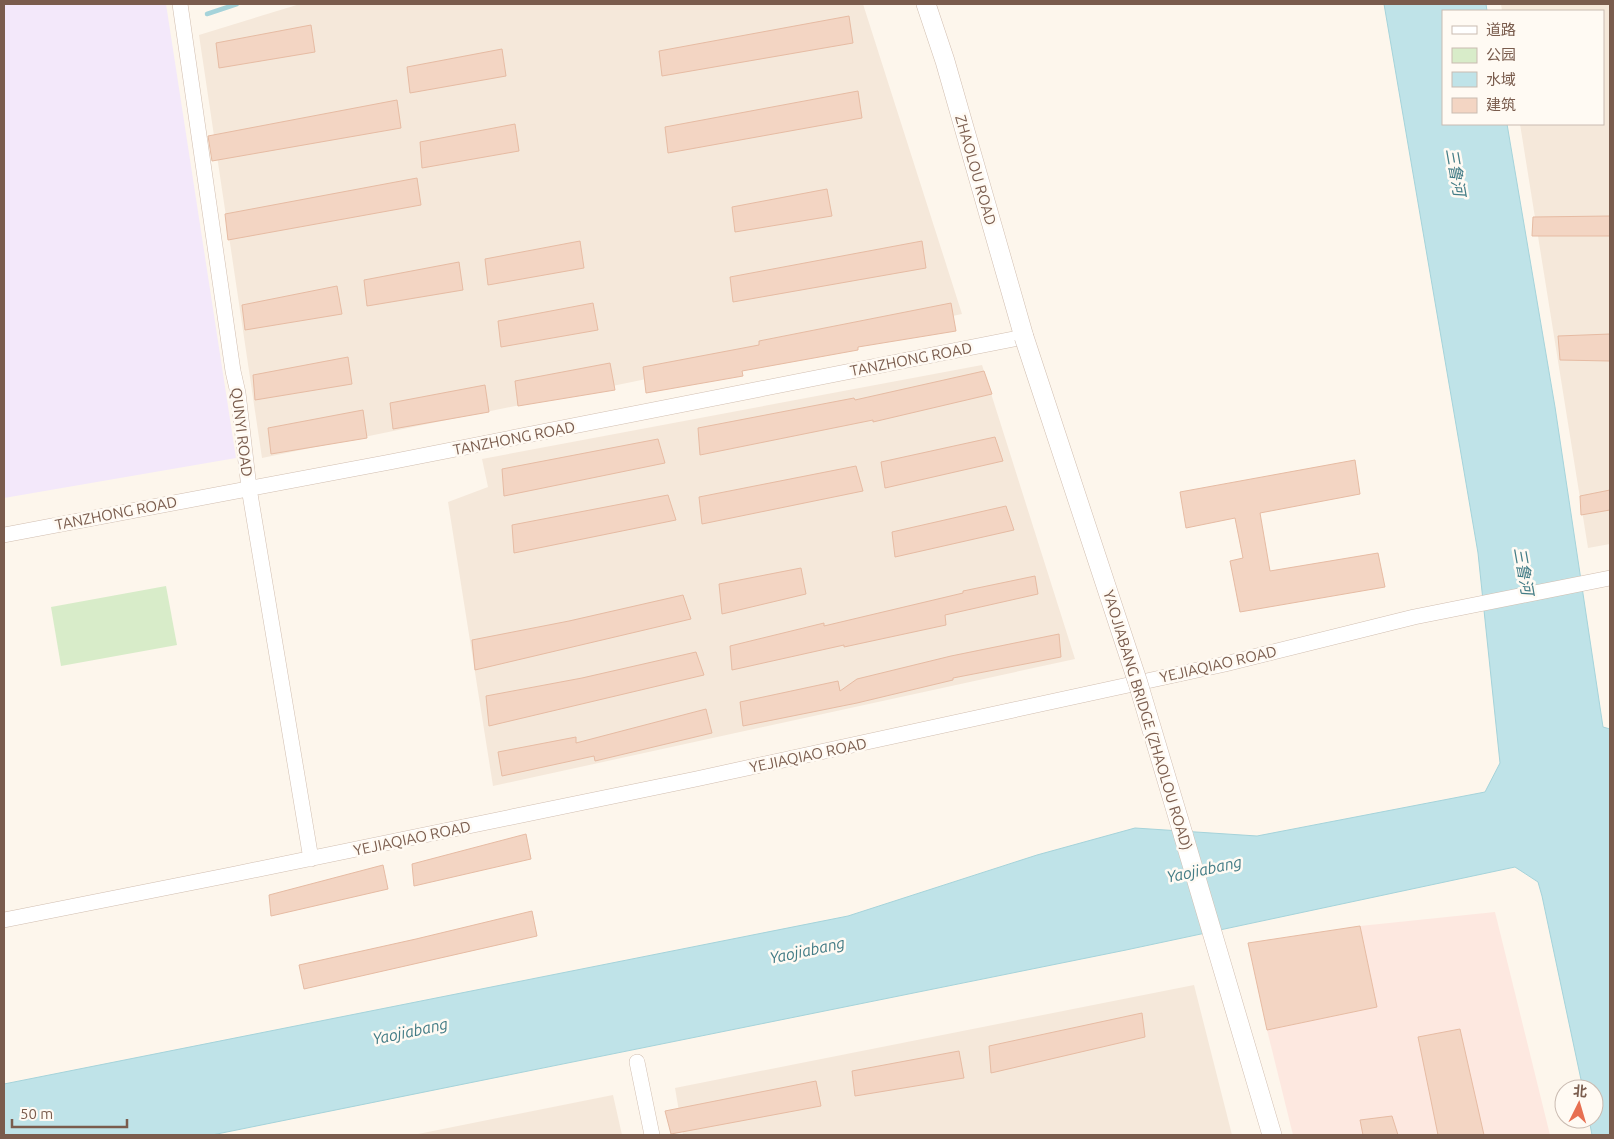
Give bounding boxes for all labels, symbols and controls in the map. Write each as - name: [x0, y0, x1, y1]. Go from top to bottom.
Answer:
- legend: [1442, 10, 1604, 125]
- text: 道路: [1486, 21, 1516, 38]
- text: 公园: [1486, 46, 1516, 63]
- text: 水域: [1486, 71, 1516, 88]
- text: 建筑: [1486, 96, 1516, 113]
- street label: ZHAOLOU ROAD: [952, 113, 1000, 227]
- water label: 三鲁河: [1443, 147, 1470, 200]
- street label: TANZHONG ROAD: [849, 339, 973, 379]
- street label: QUNYI ROAD: [228, 386, 256, 478]
- street label: TANZHONG ROAD: [452, 418, 576, 458]
- street label: TANZHONG ROAD: [54, 493, 178, 533]
- water label: 三鲁河: [1511, 546, 1538, 599]
- street label: YAOJIABANG BRIDGE (ZHAOLOU ROAD): [1100, 588, 1196, 852]
- street label: YEJIAQIAO ROAD: [1158, 642, 1278, 686]
- street label: YEJIAQIAO ROAD: [748, 734, 868, 776]
- street label: YEJIAQIAO ROAD: [352, 817, 472, 859]
- water label: Yaojiabang: [1165, 852, 1244, 886]
- water label: Yaojiabang: [768, 933, 847, 967]
- water label: Yaojiabang: [371, 1014, 450, 1048]
- north arrow: [1554, 1079, 1604, 1129]
- text: 北: [1572, 1082, 1588, 1100]
- scale bar: [12, 1096, 128, 1128]
- text: 50 m: [20, 1105, 53, 1122]

